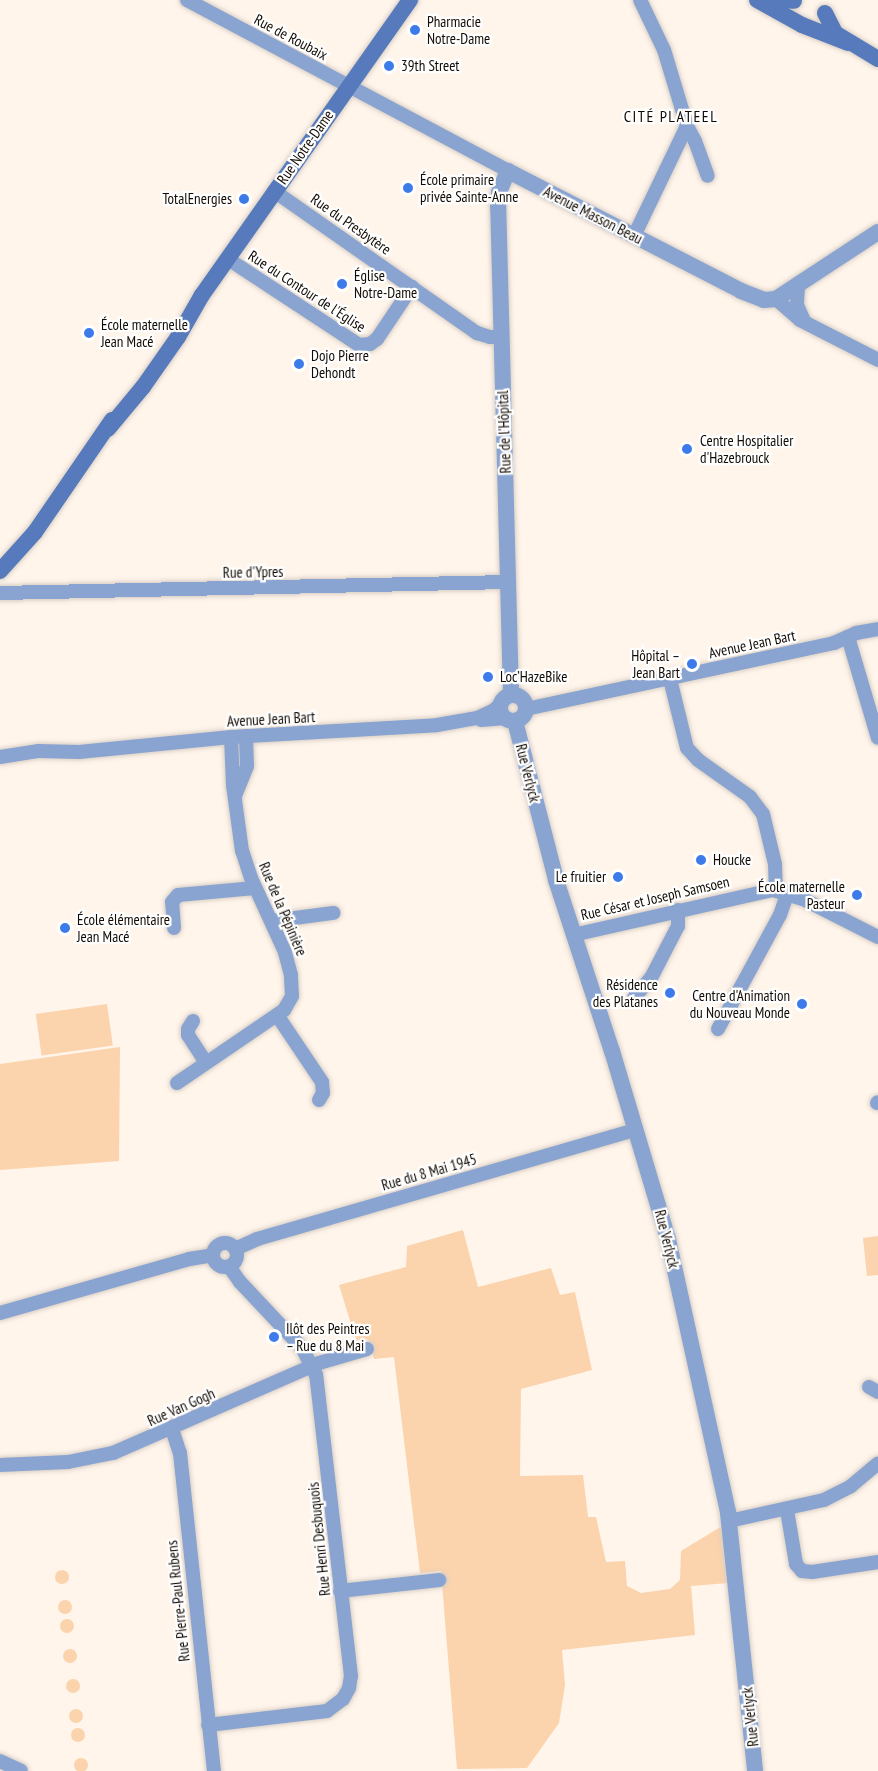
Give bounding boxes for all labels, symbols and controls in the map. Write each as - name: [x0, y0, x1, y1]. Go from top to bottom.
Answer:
- street label: Rue de Roubaix: [251, 10, 331, 64]
- place label: Pharmacie Notre-Dame: [427, 12, 490, 47]
- marker: Pharmacie Notre-Dame: [408, 23, 422, 37]
- place label: 39th Street: [401, 57, 459, 75]
- marker: 39th Street: [382, 59, 396, 73]
- district label: CITÉ PLATEEL: [624, 106, 718, 126]
- street label: Rue Notre-Dame: [273, 107, 337, 187]
- place label: École primaire privée Sainte-Anne: [420, 170, 518, 205]
- marker: École primaire privée Sainte-Anne: [401, 181, 415, 195]
- street label: Avenue Masson Beau: [540, 182, 646, 248]
- place label: TotalEnergies: [162, 190, 232, 208]
- street label: Rue du Presbytère: [308, 190, 394, 258]
- marker: TotalEnergies: [237, 192, 251, 206]
- street label: Rue du Contour de l'Église: [245, 246, 369, 336]
- place label: Église Notre-Dame: [354, 266, 417, 301]
- marker: Église Notre-Dame: [335, 277, 349, 291]
- place label: École maternelle Jean Macé: [101, 315, 188, 350]
- marker: École maternelle Jean Macé: [82, 326, 96, 340]
- place label: Dojo Pierre Dehondt: [311, 346, 369, 381]
- marker: Dojo Pierre Dehondt: [292, 357, 306, 371]
- street label: Rue de l'Hôpital: [494, 390, 514, 474]
- place label: Centre Hospitalier d'Hazebrouck: [700, 431, 793, 466]
- marker: Centre Hospitalier d'Hazebrouck: [678, 440, 696, 458]
- street label: Rue d'Ypres: [223, 562, 283, 582]
- street label: Avenue Jean Bart: [707, 626, 797, 662]
- place label: Hôpital – Jean Bart: [631, 646, 680, 681]
- marker: Hôpital – Jean Bart: [685, 657, 699, 671]
- place label: Loc’HazeBike: [500, 668, 567, 686]
- marker: Loc’HazeBike: [481, 670, 495, 684]
- street label: Avenue Jean Bart: [226, 708, 316, 730]
- street label: Rue Verlyck: [512, 742, 544, 804]
- place label: Houcke: [713, 851, 751, 869]
- marker: Houcke: [694, 853, 708, 867]
- street label: Rue de la Pépinière: [255, 859, 311, 959]
- place label: Le fruitier: [556, 868, 606, 886]
- marker: Le fruitier: [611, 870, 625, 884]
- street label: Rue César et Joseph Samsoen: [579, 872, 731, 924]
- place label: École maternelle Pasteur: [758, 877, 845, 912]
- marker: École maternelle Pasteur: [850, 888, 864, 902]
- place label: École élémentaire Jean Macé: [77, 910, 170, 945]
- marker: École élémentaire Jean Macé: [58, 921, 72, 935]
- place label: Résidence des Platanes: [593, 975, 658, 1010]
- marker: Résidence des Platanes: [663, 986, 677, 1000]
- place label: Centre d'Animation du Nouveau Monde: [690, 986, 790, 1021]
- marker: Centre d'Animation du Nouveau Monde: [795, 997, 809, 1011]
- street label: Rue du 8 Mai 1945: [379, 1150, 479, 1194]
- street label: Rue Verlyck: [651, 1208, 683, 1270]
- place label: Ilôt des Peintres – Rue du 8 Mai: [286, 1319, 370, 1354]
- marker: Ilôt des Peintres – Rue du 8 Mai: [267, 1330, 281, 1344]
- street label: Rue Van Gogh: [144, 1384, 218, 1430]
- street label: Rue Henri Desbuquois: [304, 1481, 334, 1597]
- street label: Rue Pierre-Paul Rubens: [163, 1540, 193, 1662]
- street label: Rue Verlyck: [738, 1686, 762, 1748]

